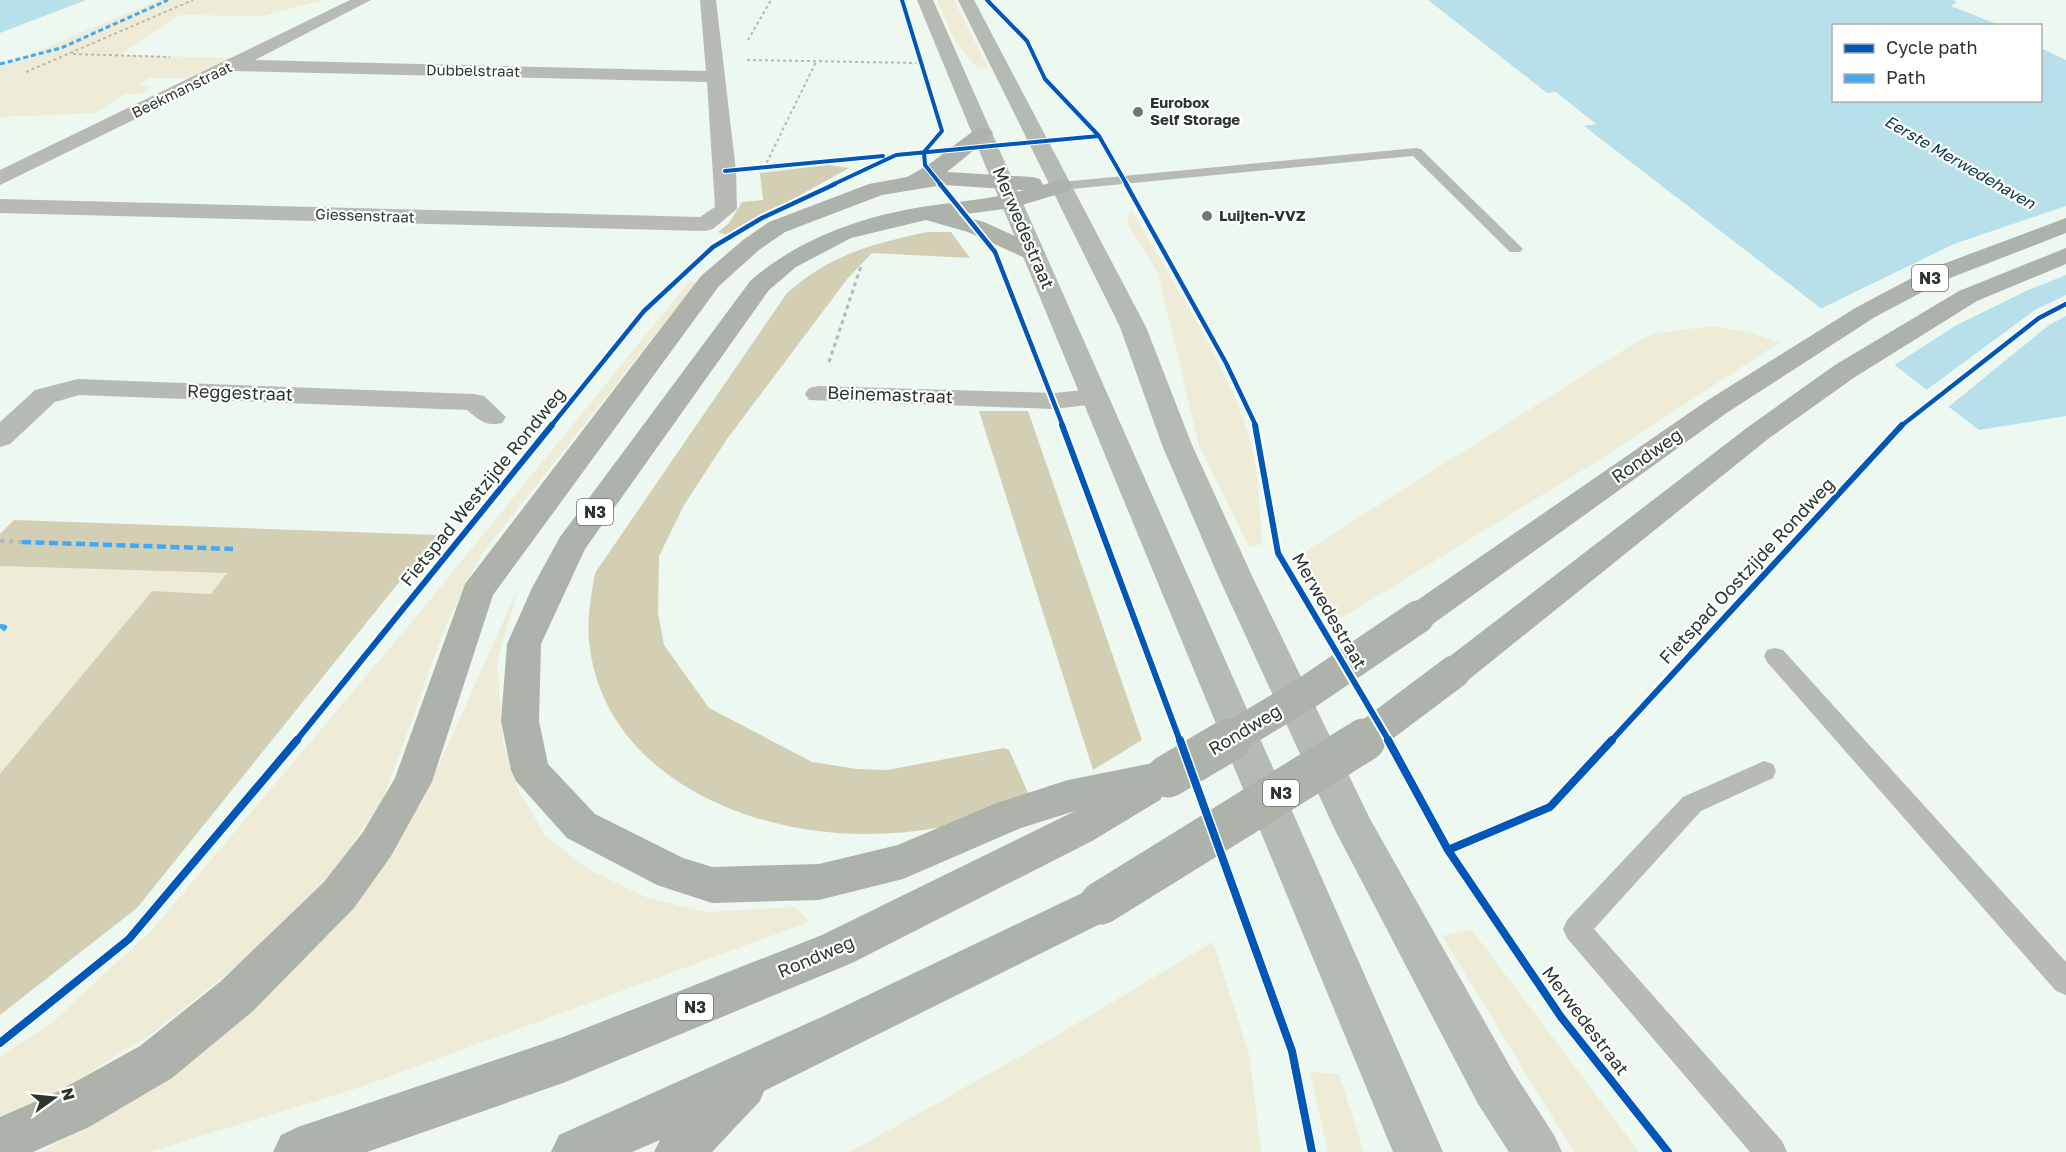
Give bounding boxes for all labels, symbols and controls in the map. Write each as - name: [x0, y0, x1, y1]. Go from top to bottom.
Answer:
- legend: [1832, 24, 2042, 102]
- text: Cycle path: [1886, 36, 1978, 58]
- street label: Beekmanstraat: [128, 57, 235, 121]
- street label: Dubbelstraat: [426, 60, 520, 80]
- text: Path: [1886, 66, 1926, 88]
- place label: Eurobox Self Storage: [1150, 93, 1240, 128]
- marker: Eurobox Self Storage: [1131, 105, 1145, 119]
- water label: Eerste Merwedehaven: [1881, 111, 2040, 214]
- street label: Merwedestraat: [988, 163, 1060, 292]
- street label: Giessenstraat: [315, 204, 415, 226]
- place label: Luijten-VVZ: [1219, 206, 1305, 224]
- marker: Luijten-VVZ: [1200, 209, 1214, 223]
- road number: N3: [1912, 265, 1948, 291]
- street label: Reggestraat: [187, 379, 293, 405]
- street label: Beinemastraat: [827, 381, 953, 407]
- street label: Fietspad Westzijde Rondweg: [395, 383, 569, 590]
- street label: Rondweg: [1607, 423, 1686, 487]
- street label: Fietspad Oostzijde Rondweg: [1654, 473, 1838, 668]
- road number: N3: [577, 499, 613, 525]
- street label: Merwedestraat: [1288, 548, 1372, 673]
- street label: Rondweg: [1204, 699, 1285, 759]
- road number: N3: [1263, 780, 1299, 806]
- street label: Rondweg: [774, 930, 857, 982]
- street label: Merwedestraat: [1538, 962, 1634, 1079]
- road number: N3: [677, 994, 713, 1020]
- north arrow: [24, 1068, 84, 1128]
- text: N: [57, 1086, 80, 1103]

